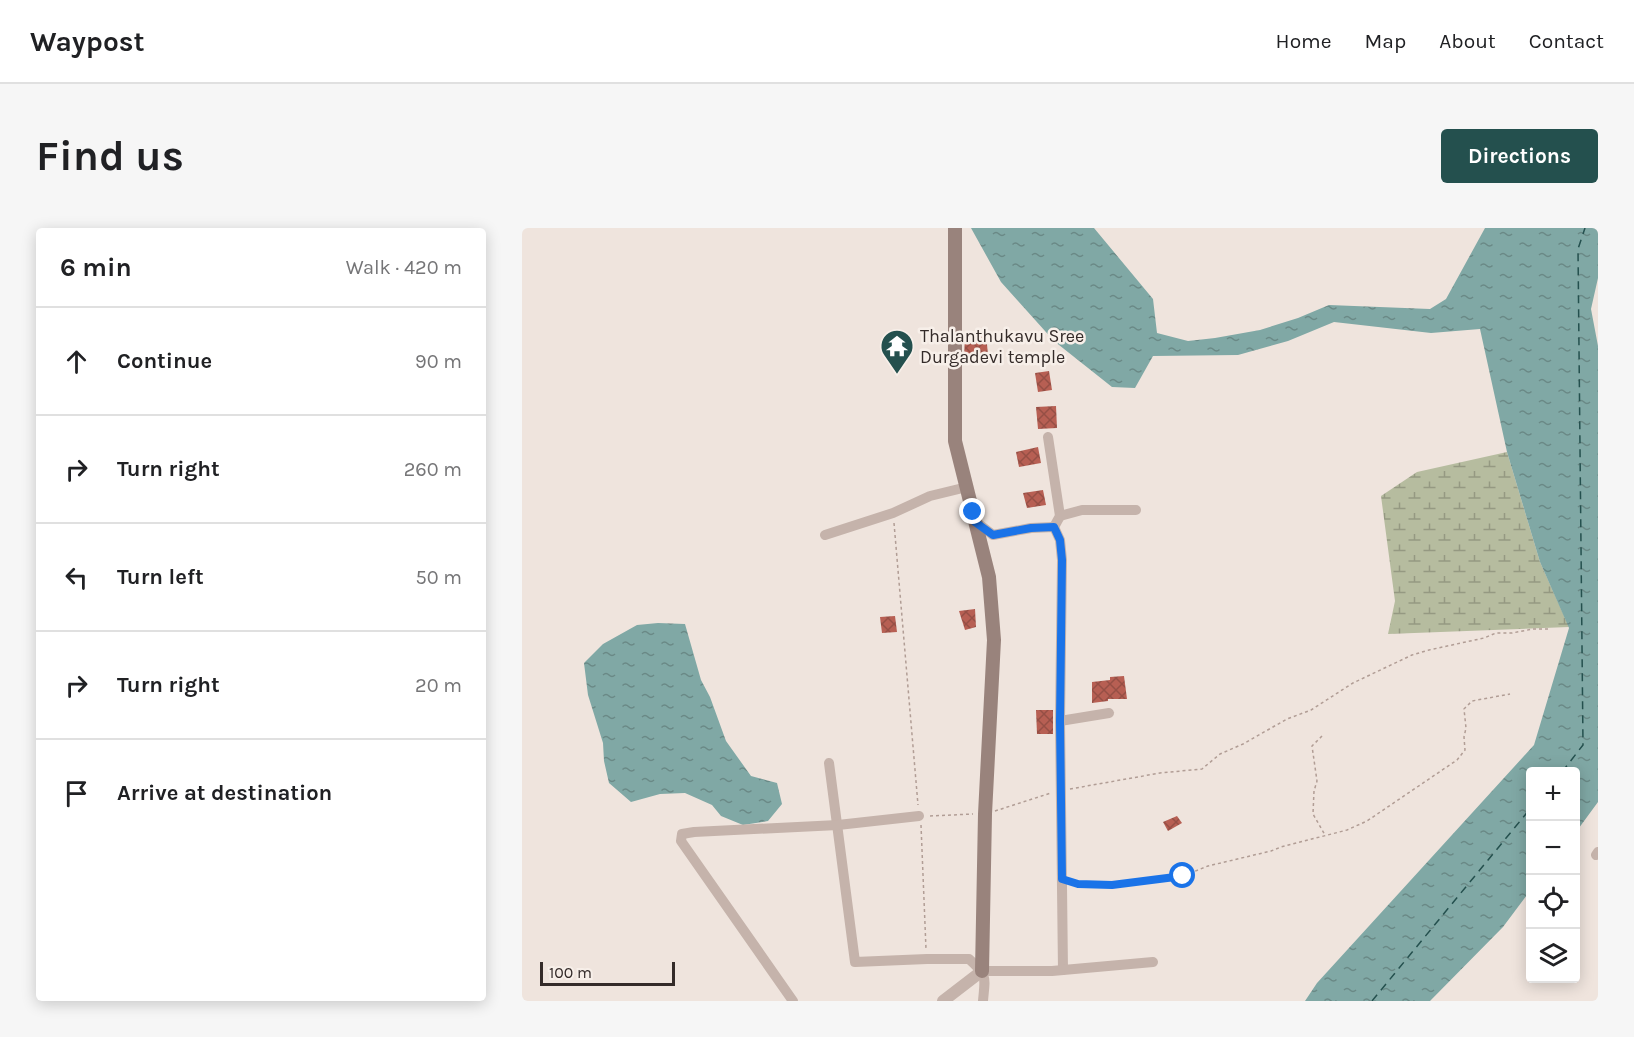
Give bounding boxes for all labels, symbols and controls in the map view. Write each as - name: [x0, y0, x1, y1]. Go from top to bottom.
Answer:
- text: Waypost: [30, 25, 145, 58]
- text: Home: [1276, 29, 1332, 53]
- text: Map: [1365, 29, 1406, 53]
- text: About: [1439, 29, 1496, 53]
- text: Contact: [1529, 29, 1604, 53]
- button: Directions: [1441, 129, 1598, 183]
- text: Find us: [36, 131, 184, 181]
- text: 6 min: [60, 252, 132, 283]
- text: Walk · 420 m: [346, 256, 462, 279]
- place label: Thalanthukavu Sree Durgadevi temple: [920, 325, 1084, 368]
- temple icon: Thalanthukavu Sree Durgadevi temple: [879, 328, 915, 375]
- icon: ahead: [60, 345, 93, 378]
- text: Continue: [117, 348, 212, 374]
- text: 90 m: [415, 350, 462, 373]
- icon: right: [60, 453, 93, 486]
- text: Turn right: [117, 456, 220, 482]
- text: 260 m: [404, 458, 462, 481]
- route end: [959, 498, 985, 524]
- icon: left: [60, 561, 93, 594]
- text: Turn left: [117, 564, 204, 590]
- text: 50 m: [415, 566, 462, 589]
- icon: right: [60, 669, 93, 702]
- text: Turn right: [117, 672, 220, 698]
- text: 20 m: [415, 674, 462, 697]
- map controls: [1526, 767, 1580, 983]
- button: +: [1526, 767, 1580, 821]
- icon: arrive: [60, 777, 93, 810]
- text: Arrive at destination: [117, 780, 332, 806]
- button: −: [1526, 821, 1580, 875]
- route start: [1169, 862, 1195, 888]
- button: locate: [1526, 875, 1580, 929]
- button: layers: [1526, 929, 1580, 983]
- scale bar: [540, 959, 675, 986]
- text: 100 m: [549, 963, 592, 982]

